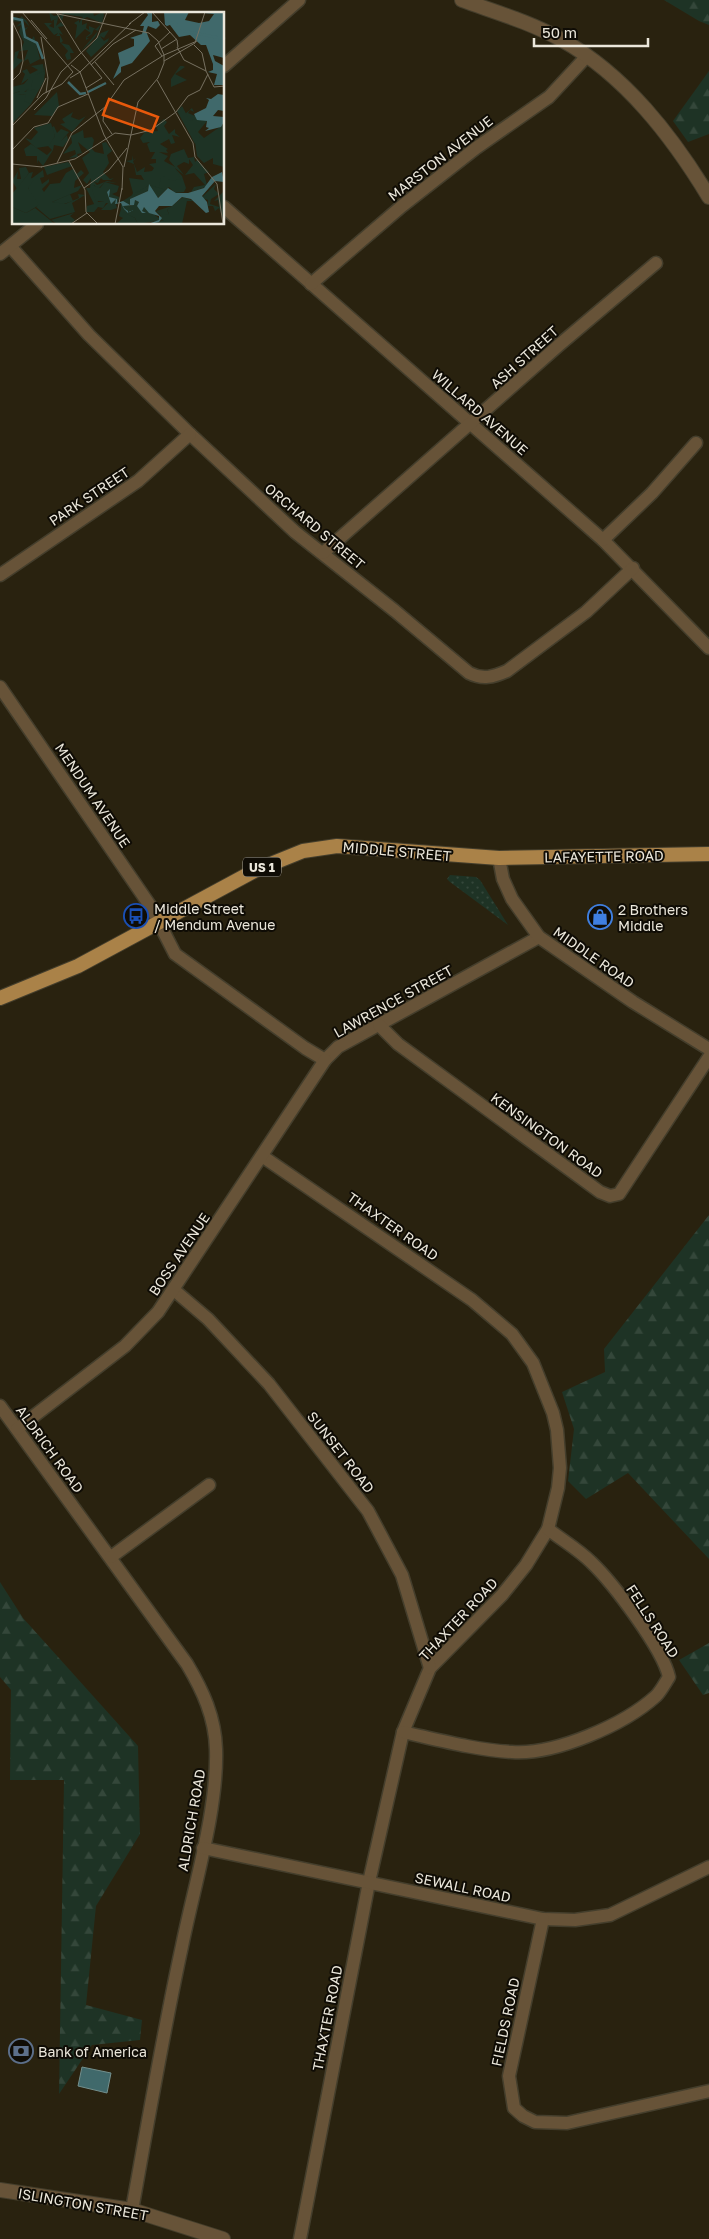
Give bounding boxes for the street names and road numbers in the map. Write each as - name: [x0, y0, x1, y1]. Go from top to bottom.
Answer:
- street label: MARSTON AVENUE: [384, 112, 496, 204]
- street label: ASH STREET: [487, 322, 562, 392]
- street label: WILLARD AVENUE: [428, 366, 532, 458]
- street label: PARK STREET: [46, 463, 133, 529]
- street label: ORCHARD STREET: [262, 479, 369, 573]
- street label: MENDUM AVENUE: [52, 740, 134, 850]
- street label: MIDDLE STREET: [342, 838, 452, 864]
- street label: LAFAYETTE ROAD: [544, 846, 664, 866]
- road number: US 1: [243, 858, 281, 876]
- street label: MIDDLE ROAD: [550, 923, 638, 991]
- street label: LAWRENCE STREET: [330, 961, 456, 1041]
- street label: KENSINGTON ROAD: [488, 1089, 606, 1181]
- street label: THAXTER ROAD: [344, 1188, 442, 1264]
- street label: BOSS AVENUE: [145, 1209, 213, 1299]
- street label: ALDRICH ROAD: [13, 1402, 87, 1496]
- street label: SUNSET ROAD: [304, 1408, 378, 1496]
- street label: THAXTER ROAD: [415, 1574, 501, 1664]
- street label: FELLS ROAD: [623, 1581, 683, 1661]
- street label: ALDRICH ROAD: [174, 1768, 208, 1872]
- street label: SEWALL ROAD: [413, 1869, 513, 1905]
- street label: THAXTER ROAD: [308, 1964, 346, 2072]
- street label: FIELDS ROAD: [487, 1976, 523, 2068]
- street label: ISLINGTON STREET: [17, 2184, 150, 2224]

